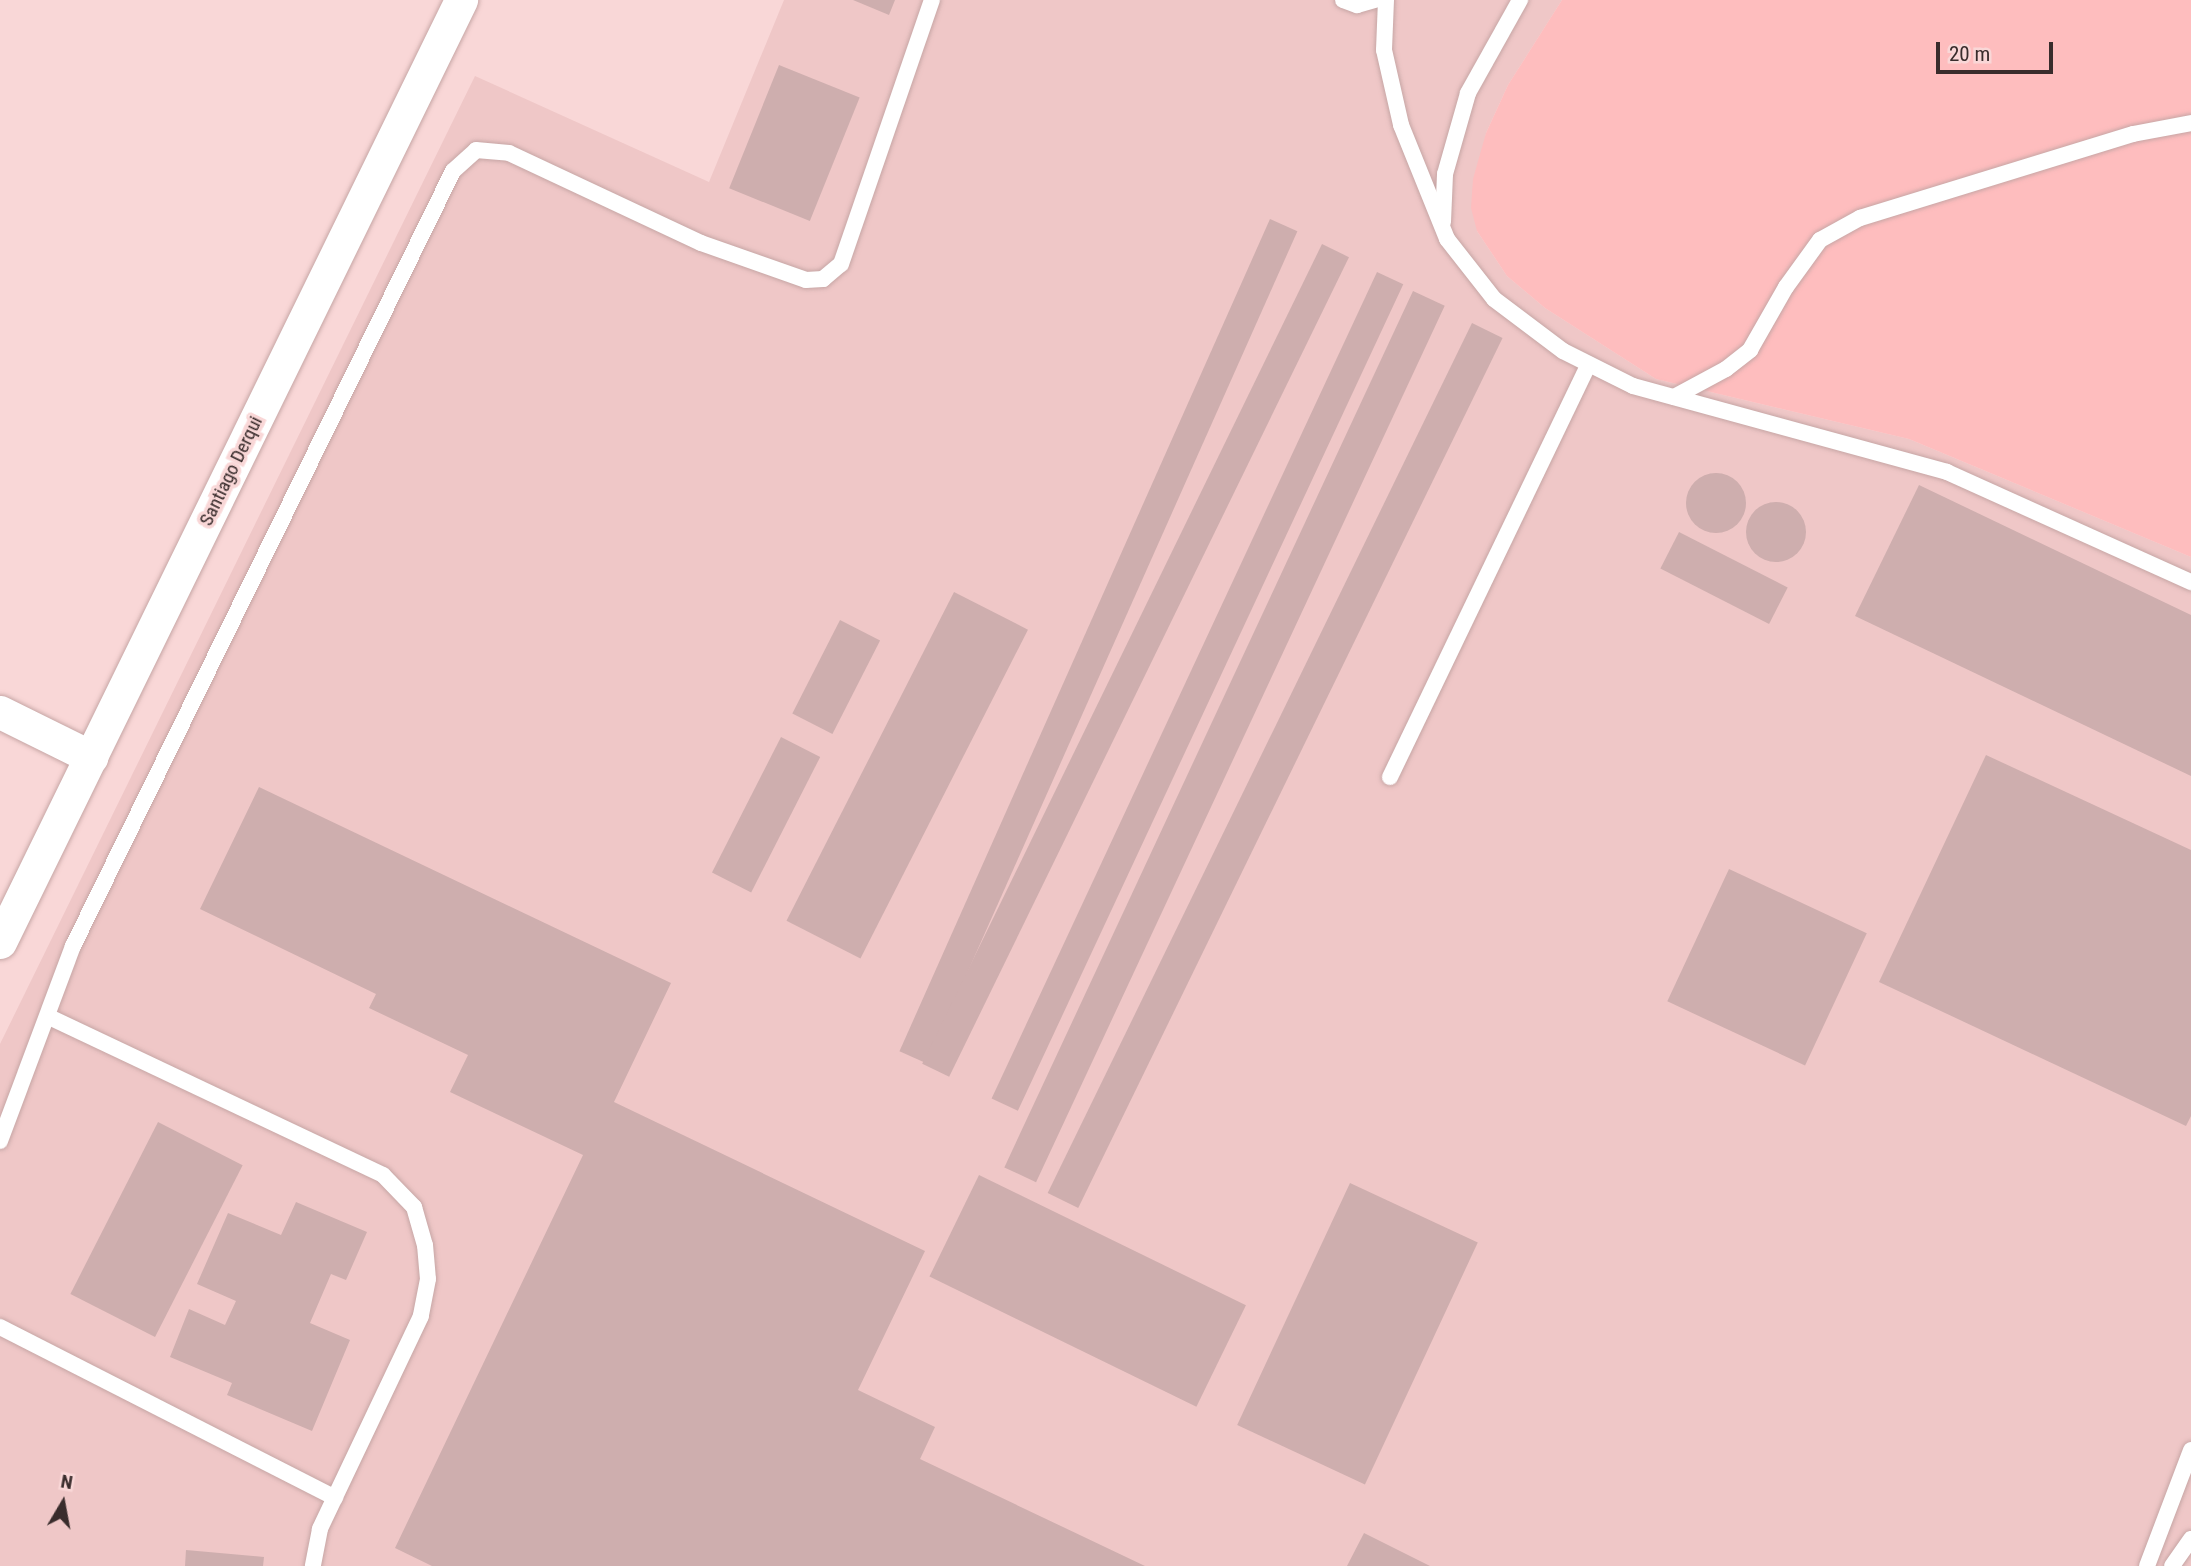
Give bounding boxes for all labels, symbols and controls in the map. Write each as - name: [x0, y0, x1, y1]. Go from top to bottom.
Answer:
- scale bar: [1939, 28, 2056, 72]
- text: 20 m: [1949, 42, 1990, 66]
- street label: Santiago Derqui: [195, 413, 267, 529]
- north arrow: [28, 1468, 98, 1538]
- text: N: [59, 1469, 74, 1494]

